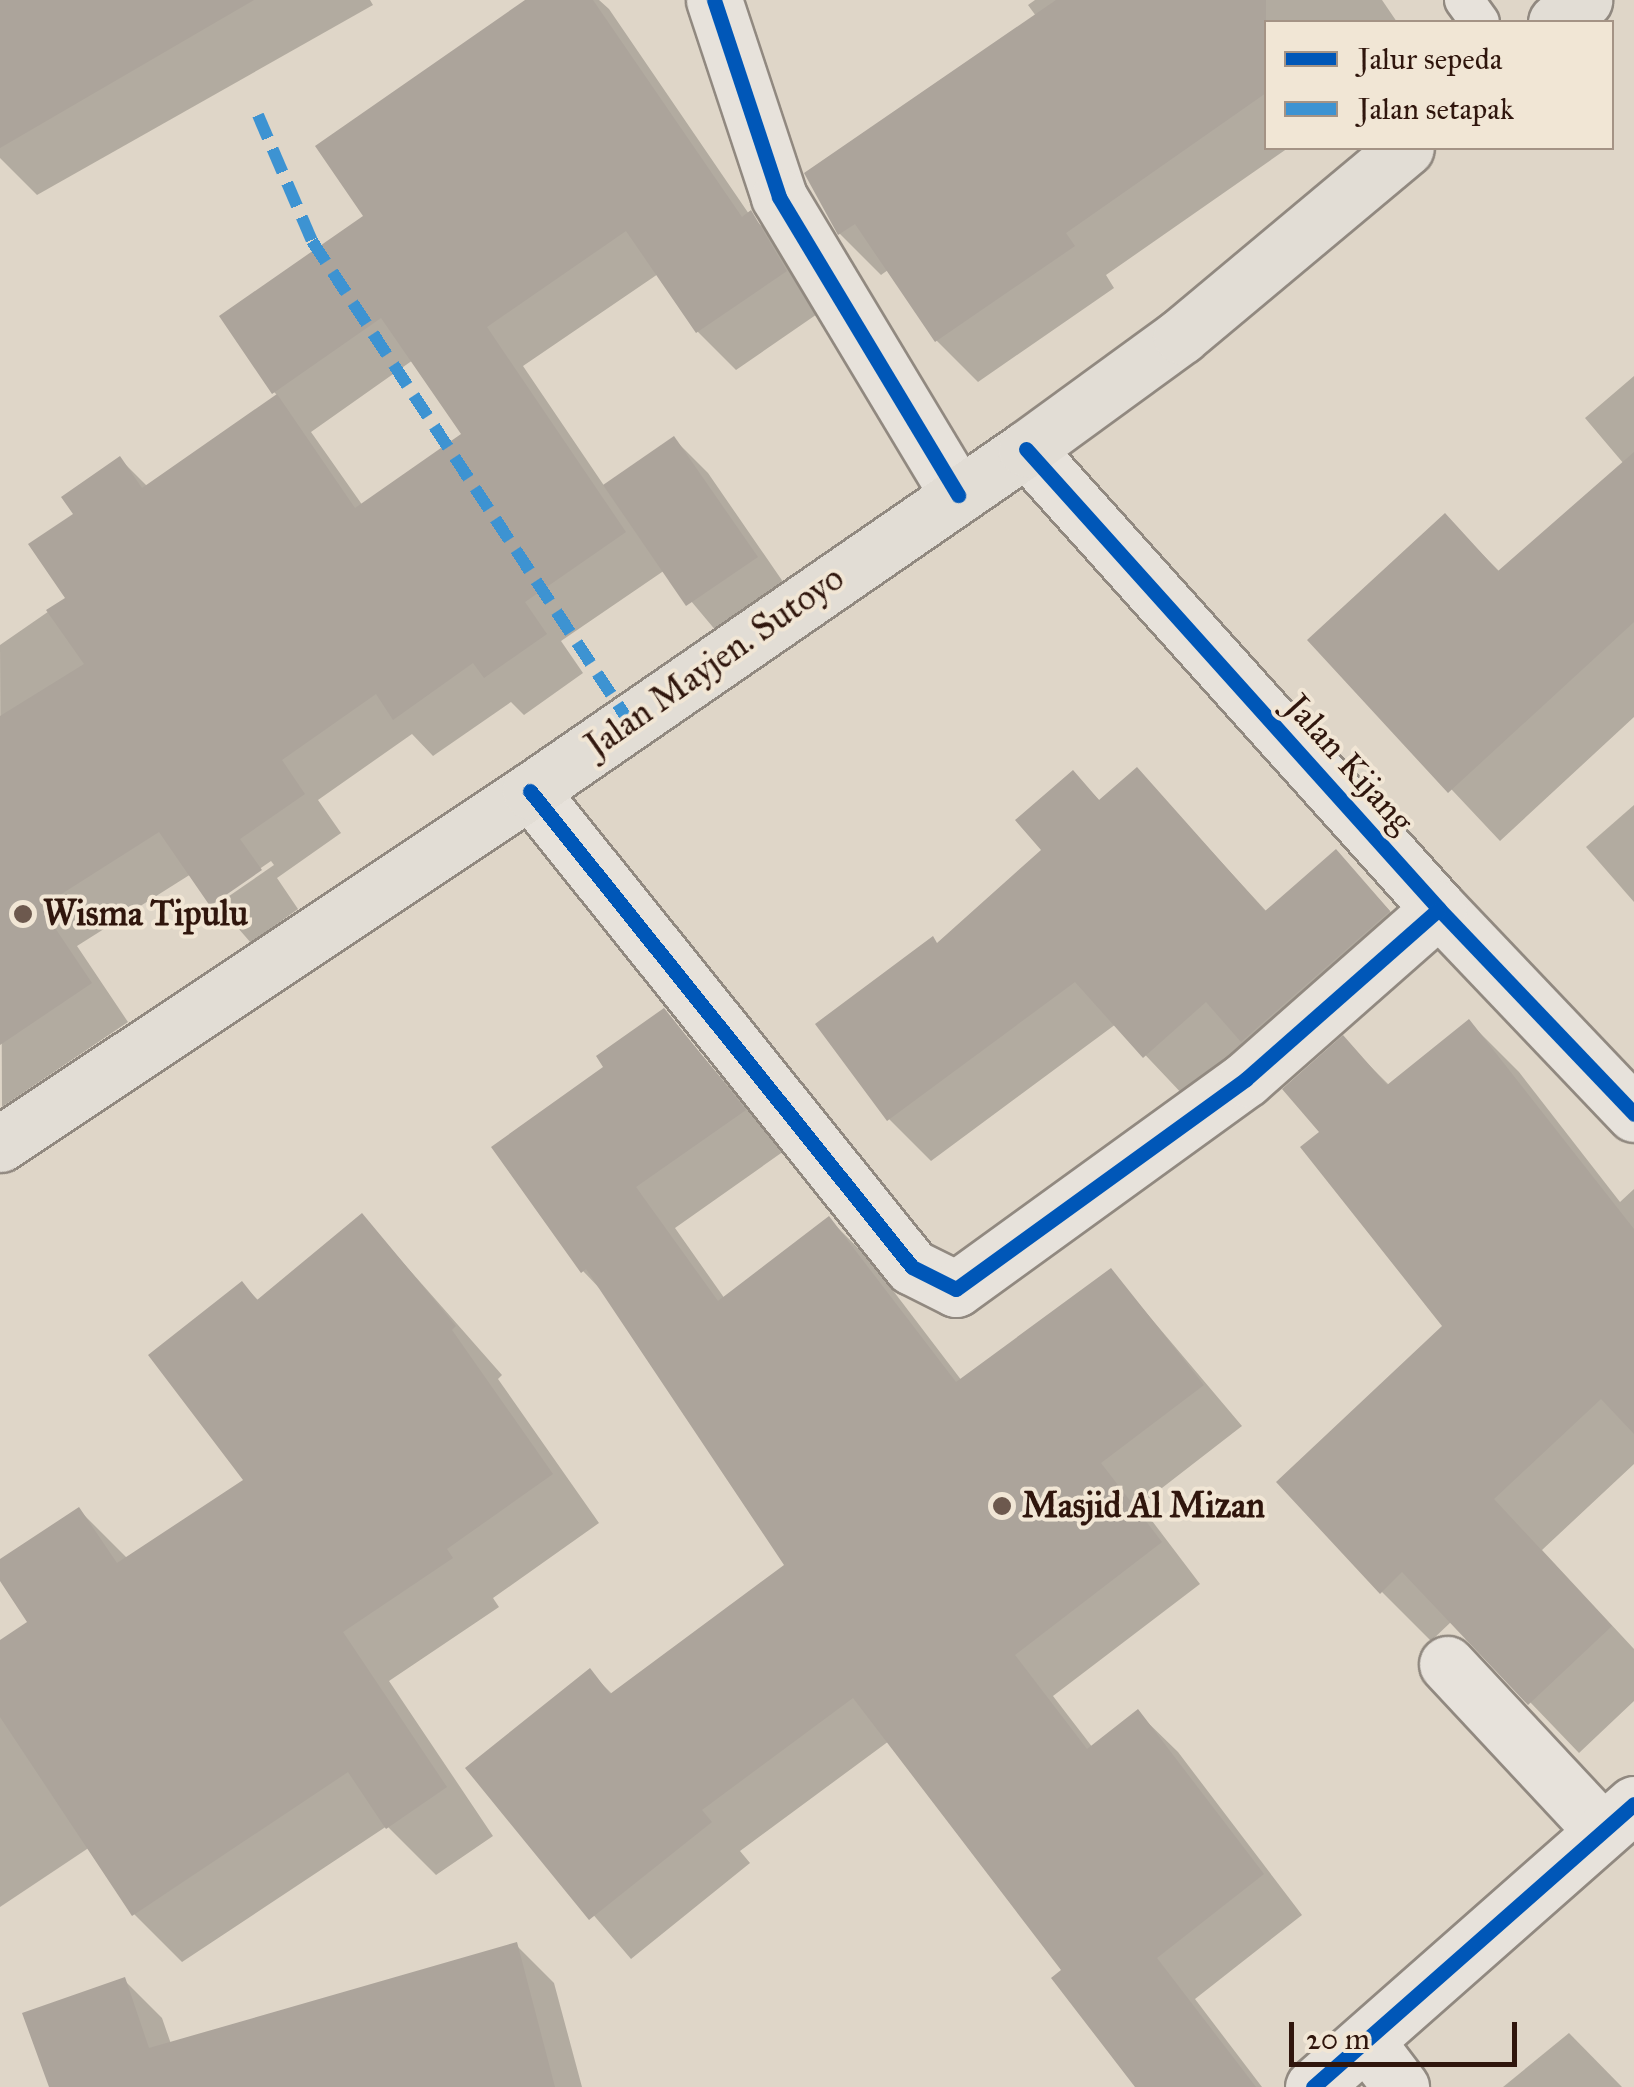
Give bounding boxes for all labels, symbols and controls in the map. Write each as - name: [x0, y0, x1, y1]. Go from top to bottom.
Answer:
- legend: [1264, 20, 1614, 150]
- text: Jalur sepeda: [1358, 41, 1502, 77]
- text: Jalan setapak: [1358, 91, 1514, 127]
- street label: Jalan Mayjen. Sutoyo: [578, 557, 852, 767]
- street label: Jalan Kijang: [1276, 686, 1422, 842]
- place label: Wisma Tipulu: [43, 893, 248, 935]
- marker: Wisma Tipulu: [12, 903, 34, 925]
- place label: Masjid Al Mizan: [1022, 1485, 1265, 1527]
- marker: Masjid Al Mizan: [991, 1495, 1013, 1517]
- scale bar: [1294, 2002, 1522, 2064]
- text: 20 m: [1306, 2021, 1370, 2057]

